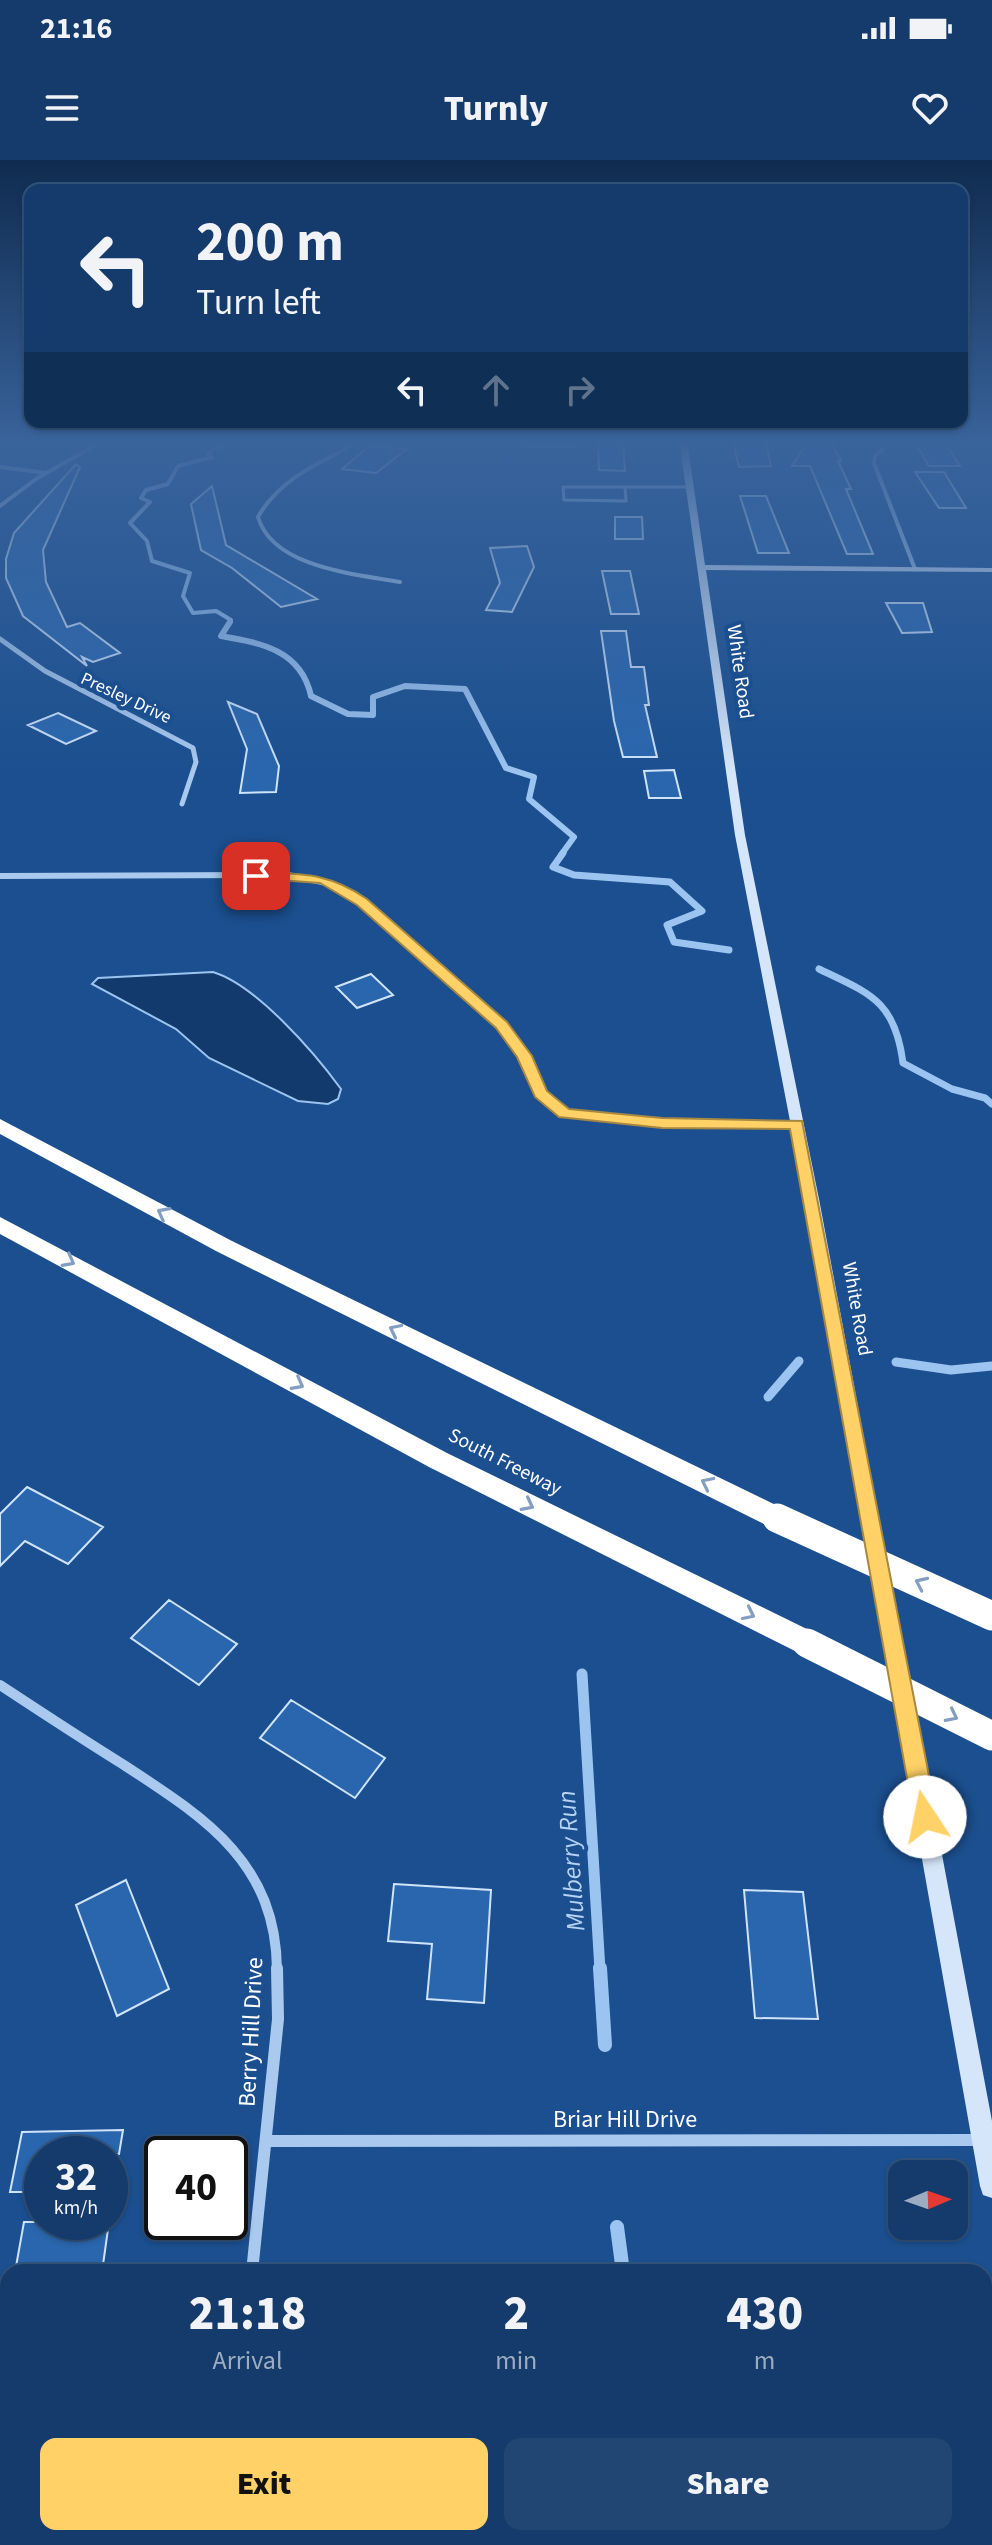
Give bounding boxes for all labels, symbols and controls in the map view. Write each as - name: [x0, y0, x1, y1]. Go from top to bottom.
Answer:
- text: 21:16: [40, 7, 112, 50]
- text: Turnly: [444, 83, 548, 134]
- icon: menu: [40, 86, 84, 130]
- icon: heart: [908, 86, 952, 130]
- text: 200 m: [196, 203, 344, 282]
- icon: left: [64, 216, 168, 320]
- text: Turn left: [196, 277, 321, 328]
- icon: left: [390, 368, 434, 412]
- icon: ahead: [474, 368, 518, 412]
- icon: right: [558, 368, 602, 412]
- street label: White Road: [720, 623, 760, 721]
- street label: Presley Drive: [77, 666, 175, 730]
- pin: [222, 842, 290, 910]
- icon: arrive: [234, 854, 278, 898]
- one-way arrow: [157, 1207, 172, 1223]
- one-way arrow: [60, 1251, 75, 1266]
- street label: White Road: [835, 1260, 879, 1358]
- one-way arrow: [388, 1324, 403, 1340]
- one-way arrow: [289, 1374, 303, 1390]
- street label: South Freeway: [443, 1421, 567, 1503]
- one-way arrow: [701, 1477, 716, 1493]
- one-way arrow: [519, 1495, 534, 1510]
- one-way arrow: [915, 1577, 929, 1593]
- one-way arrow: [740, 1604, 755, 1620]
- one-way arrow: [943, 1706, 958, 1721]
- position arrow: [883, 1775, 967, 1859]
- water label: Mulberry Run: [548, 1789, 594, 1933]
- street label: Berry Hill Drive: [230, 1956, 272, 2108]
- street label: Briar Hill Drive: [553, 2102, 697, 2137]
- speed limit sign: 40: [144, 2136, 248, 2240]
- text: 32: [55, 2149, 97, 2206]
- north arrow: [888, 2160, 968, 2240]
- map controls: [888, 2160, 968, 2240]
- text: km/h: [54, 2194, 98, 2222]
- text: 21:18: [189, 2280, 306, 2348]
- text: 2: [503, 2280, 529, 2348]
- text: 430: [726, 2280, 803, 2348]
- text: Arrival: [213, 2342, 283, 2379]
- text: min: [495, 2342, 537, 2379]
- text: m: [754, 2342, 775, 2379]
- button: Exit: [40, 2438, 488, 2530]
- button: Share: [504, 2438, 952, 2530]

